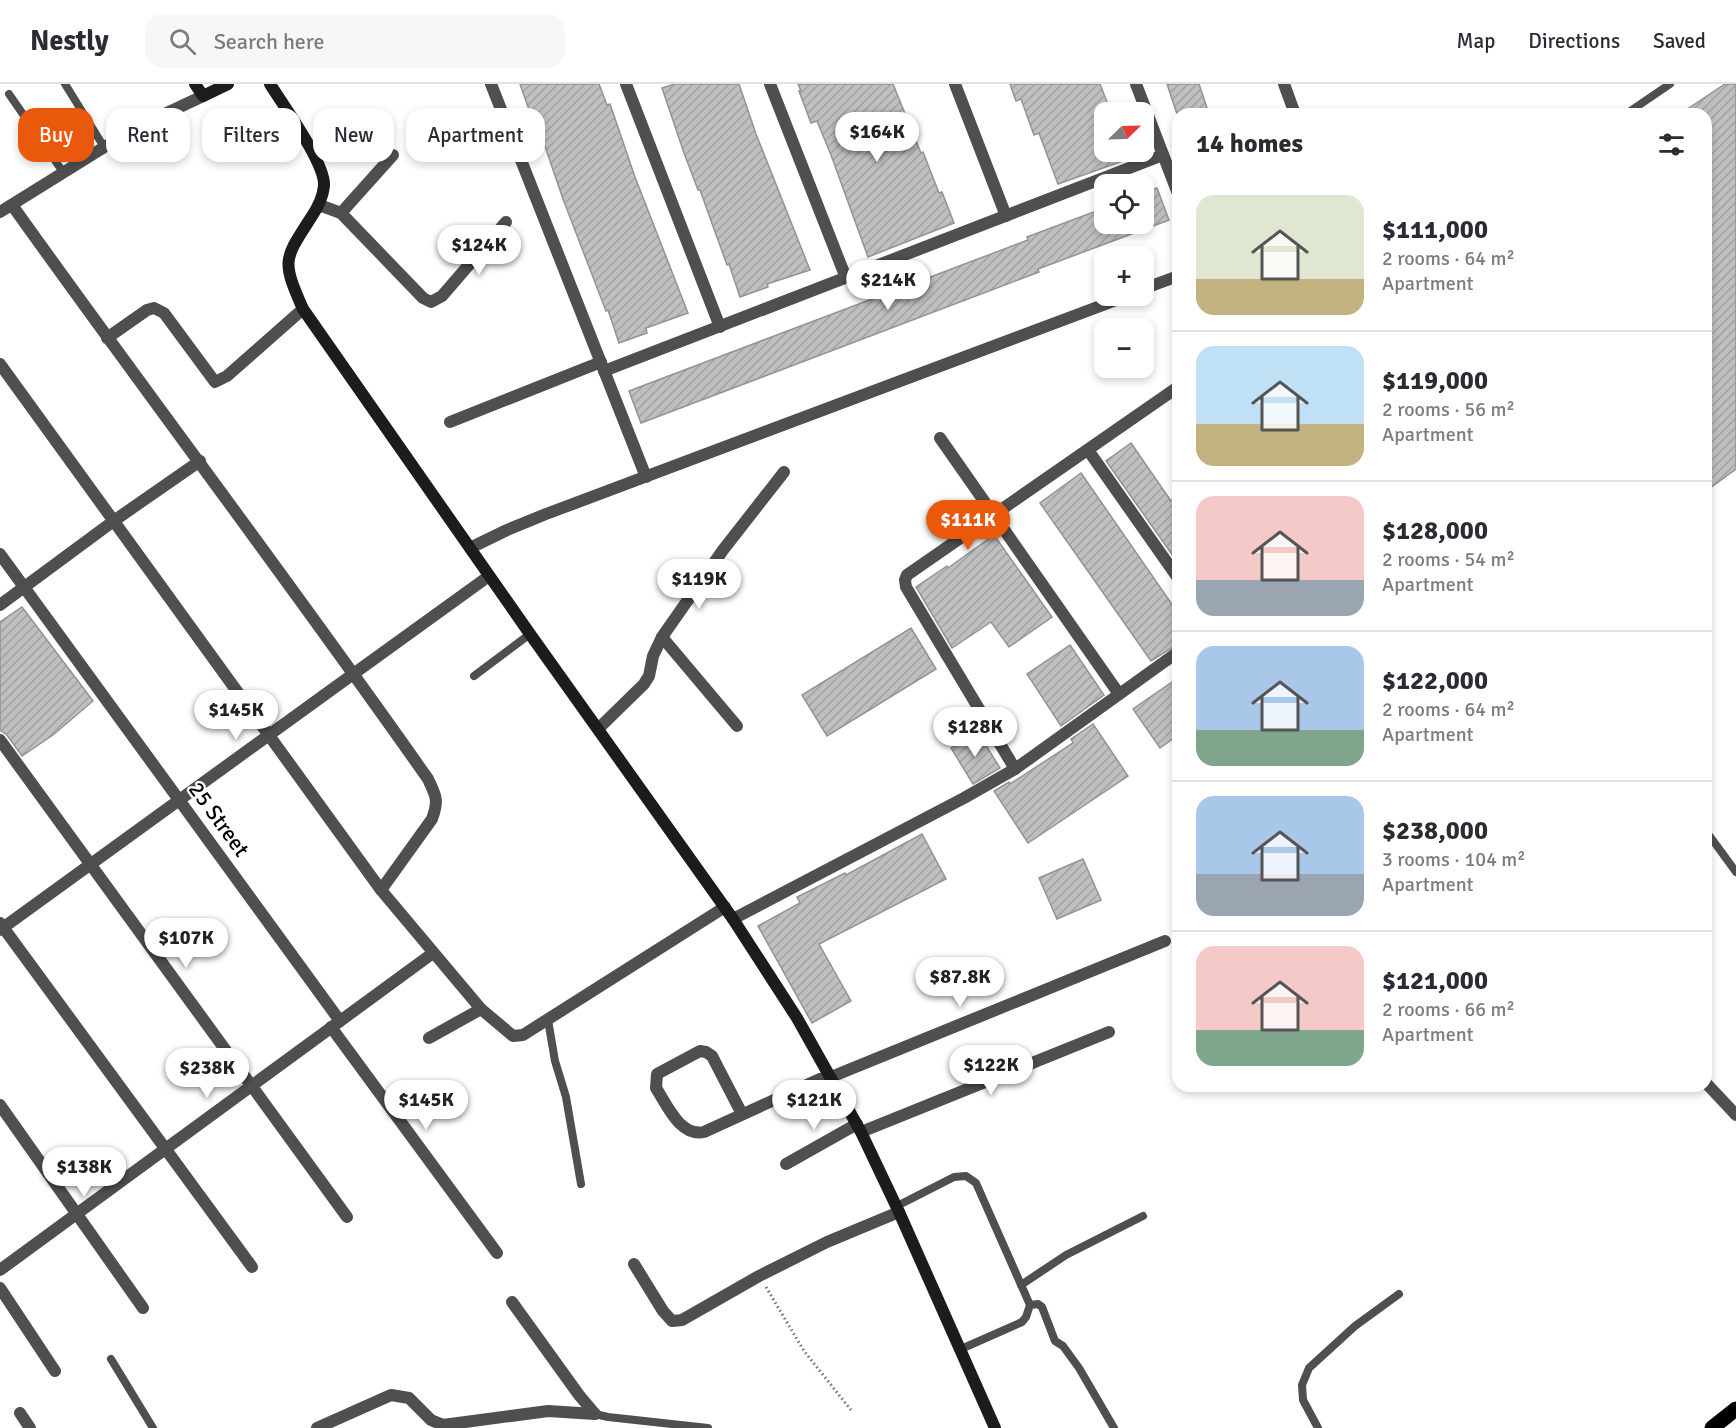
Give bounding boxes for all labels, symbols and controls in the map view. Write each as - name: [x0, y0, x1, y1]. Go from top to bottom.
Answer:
- search box: [145, 14, 565, 68]
- text: Nestly: [30, 24, 109, 58]
- icon: search: [166, 25, 199, 58]
- text: Search here: [214, 28, 325, 55]
- text: Map: [1457, 28, 1495, 54]
- text: Directions: [1528, 28, 1620, 54]
- text: Saved: [1653, 28, 1706, 54]
- north arrow: [1094, 102, 1154, 162]
- map controls: [1094, 102, 1154, 378]
- chip: Buy: [18, 108, 94, 162]
- chip: Rent: [106, 108, 190, 162]
- chip: Filters: [202, 108, 301, 162]
- chip: New: [313, 108, 394, 162]
- chip: Apartment: [406, 108, 545, 162]
- pin: $164K: [835, 112, 919, 163]
- text: $164K: [849, 119, 905, 144]
- text: 14 homes: [1196, 128, 1303, 160]
- icon: filters: [1655, 128, 1688, 161]
- button: locate: [1094, 174, 1154, 234]
- text: $111,000: [1382, 214, 1488, 246]
- icon: home: [1244, 219, 1316, 291]
- pin: $124K: [437, 225, 521, 276]
- text: $124K: [451, 232, 507, 257]
- button: +: [1094, 246, 1154, 306]
- text: 2 rooms · 64 m²: [1382, 246, 1515, 271]
- pin: $214K: [846, 260, 930, 311]
- text: $214K: [860, 267, 916, 292]
- text: Apartment: [1382, 271, 1474, 296]
- button: −: [1094, 318, 1154, 378]
- text: $119,000: [1382, 365, 1488, 397]
- icon: home: [1244, 370, 1316, 442]
- text: 2 rooms · 56 m²: [1382, 397, 1515, 422]
- text: Apartment: [1382, 422, 1474, 447]
- pin: $111K: [926, 500, 1010, 551]
- text: $111K: [940, 507, 996, 532]
- text: $128,000: [1382, 515, 1488, 547]
- icon: home: [1244, 520, 1316, 592]
- text: 2 rooms · 54 m²: [1382, 547, 1515, 572]
- pin: $119K: [657, 559, 741, 610]
- text: $119K: [671, 566, 727, 591]
- text: Apartment: [1382, 572, 1474, 597]
- text: $122,000: [1382, 665, 1488, 697]
- icon: home: [1244, 670, 1316, 742]
- pin: $145K: [194, 690, 278, 741]
- text: $145K: [208, 697, 264, 722]
- text: 2 rooms · 64 m²: [1382, 697, 1515, 722]
- pin: $128K: [933, 707, 1017, 758]
- text: $128K: [947, 714, 1003, 739]
- text: Apartment: [1382, 722, 1474, 747]
- street label: 25 Street: [183, 776, 255, 862]
- text: $238,000: [1382, 815, 1488, 847]
- icon: home: [1244, 820, 1316, 892]
- text: 3 rooms · 104 m²: [1382, 847, 1526, 872]
- text: Apartment: [1382, 872, 1474, 897]
- pin: $107K: [144, 918, 228, 969]
- text: $107K: [158, 925, 214, 950]
- pin: $87.8K: [911, 957, 1009, 1008]
- text: $87.8K: [929, 964, 991, 989]
- text: $121,000: [1382, 965, 1488, 997]
- icon: home: [1244, 970, 1316, 1042]
- text: 2 rooms · 66 m²: [1382, 997, 1515, 1022]
- text: Apartment: [1382, 1022, 1474, 1047]
- pin: $122K: [949, 1045, 1033, 1096]
- pin: $238K: [165, 1048, 249, 1099]
- text: $122K: [963, 1052, 1019, 1077]
- text: $238K: [179, 1055, 235, 1080]
- pin: $145K: [384, 1080, 468, 1131]
- pin: $121K: [772, 1080, 856, 1131]
- text: $145K: [398, 1087, 454, 1112]
- text: $121K: [786, 1087, 842, 1112]
- pin: $138K: [42, 1147, 126, 1198]
- text: $138K: [56, 1154, 112, 1179]

